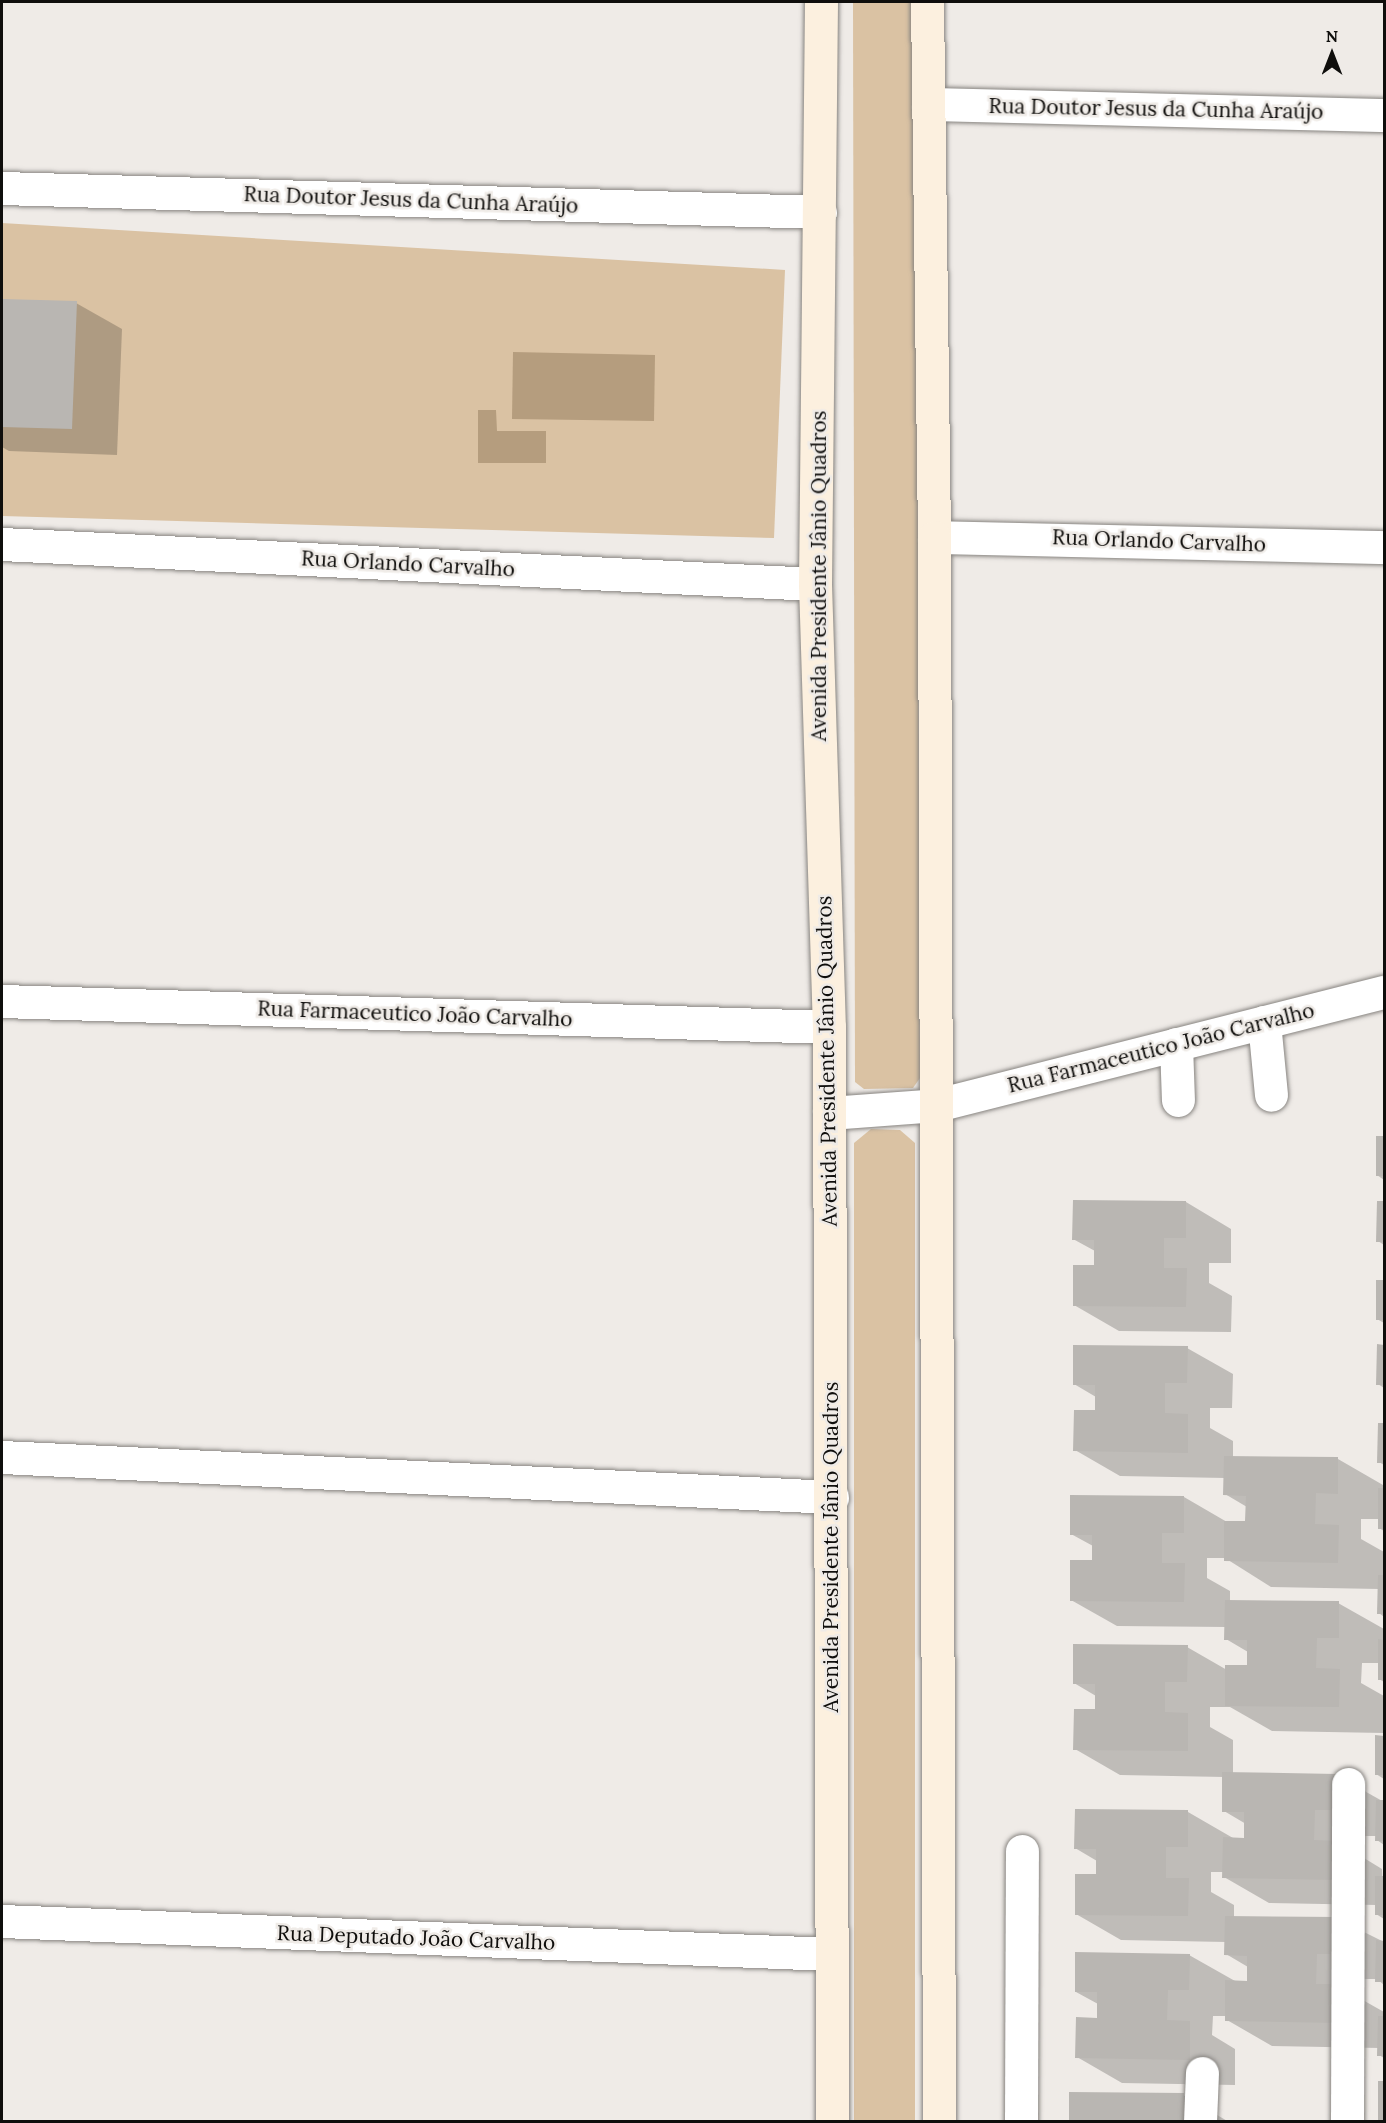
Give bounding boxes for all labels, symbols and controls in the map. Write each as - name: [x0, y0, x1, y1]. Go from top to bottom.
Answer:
- north arrow: [1302, 24, 1362, 84]
- text: N: [1326, 26, 1338, 46]
- street label: Rua Doutor Jesus da Cunha Araújo: [988, 93, 1324, 125]
- street label: Rua Doutor Jesus da Cunha Araújo: [243, 182, 579, 218]
- street label: Avenida Presidente Jânio Quadros: [806, 411, 832, 741]
- street label: Rua Orlando Carvalho: [1052, 525, 1266, 557]
- street label: Rua Orlando Carvalho: [300, 546, 516, 582]
- street label: Avenida Presidente Jânio Quadros: [812, 895, 842, 1227]
- street label: Rua Farmaceutico João Carvalho: [257, 996, 573, 1032]
- street label: Rua Farmaceutico João Carvalho: [1005, 998, 1317, 1098]
- street label: Avenida Presidente Jânio Quadros: [818, 1382, 844, 1712]
- street label: Rua Deputado João Carvalho: [276, 1921, 556, 1955]

